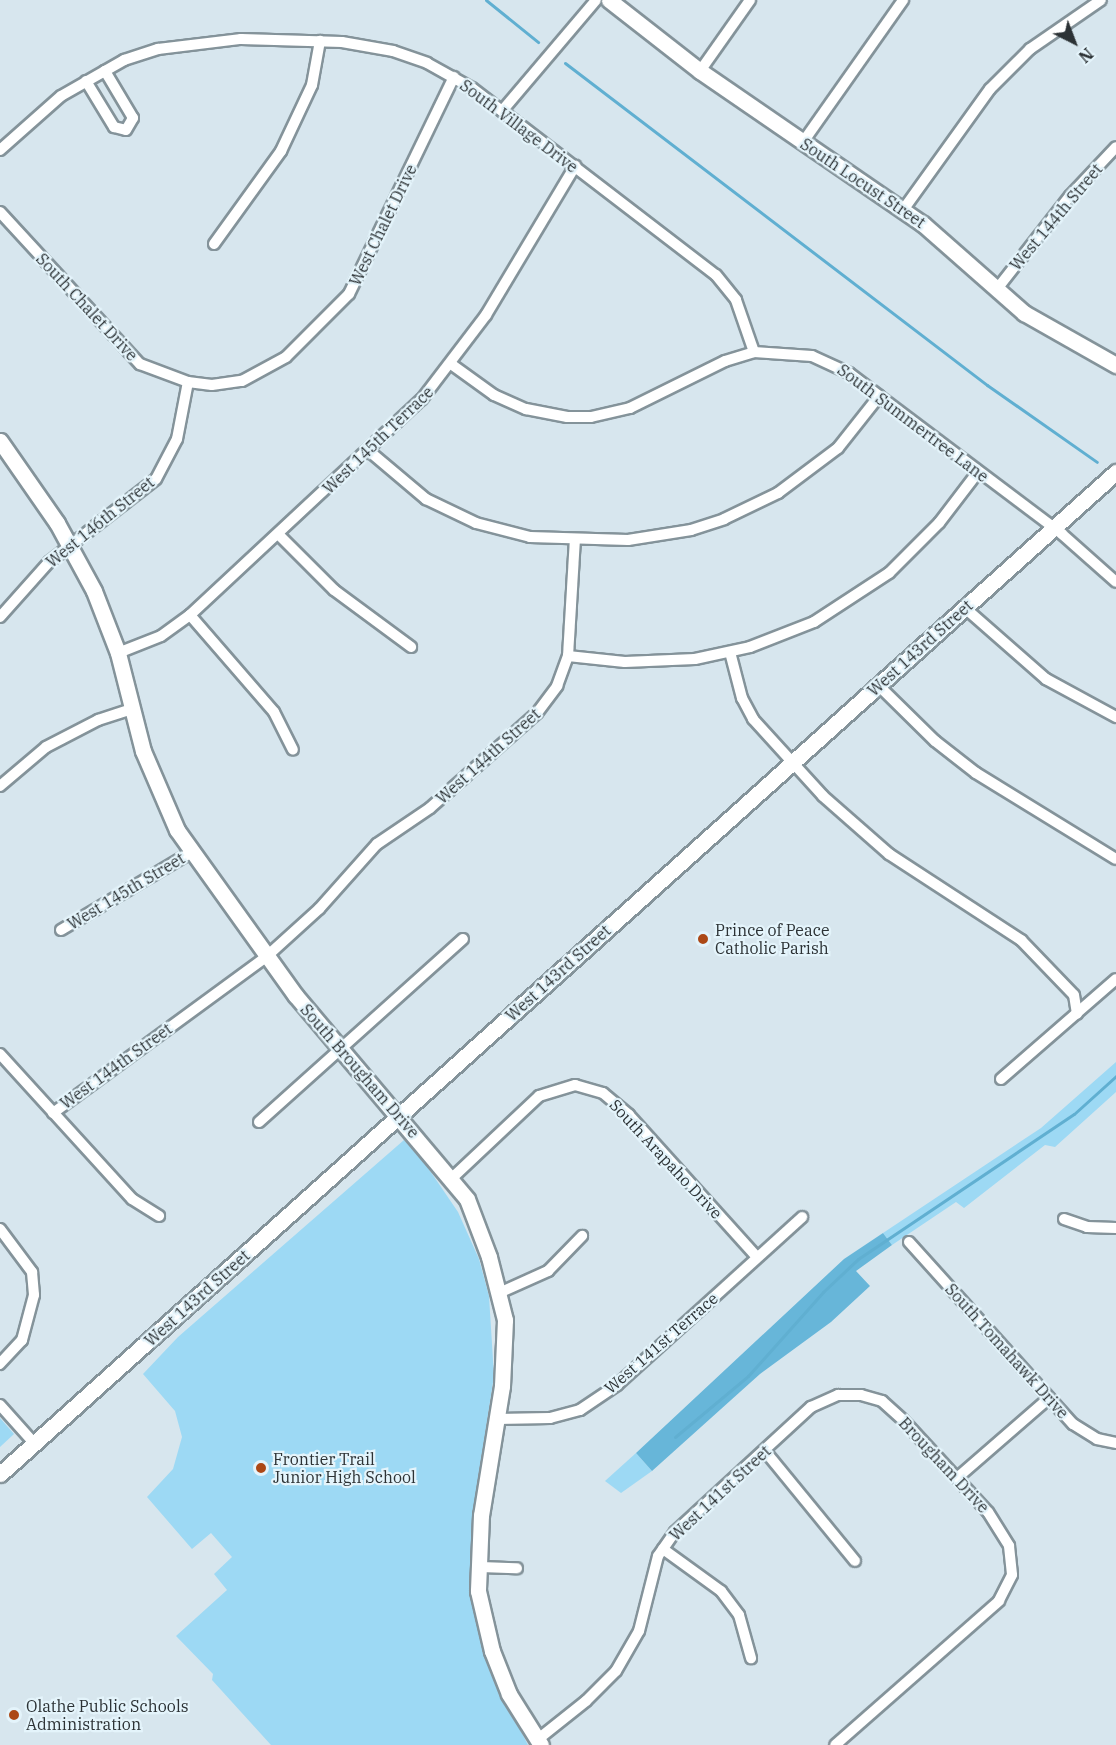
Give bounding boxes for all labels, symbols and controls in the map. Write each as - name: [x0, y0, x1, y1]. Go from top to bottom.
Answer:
- north arrow: [1044, 12, 1104, 72]
- text: N: [1075, 44, 1097, 67]
- street label: South Village Drive: [456, 75, 582, 177]
- street label: South Locust Street: [797, 134, 929, 232]
- street label: West 144th Street: [1006, 160, 1106, 274]
- street label: West Chalet Drive: [345, 161, 421, 289]
- street label: South Chalet Drive: [32, 249, 142, 365]
- street label: South Summertree Lane: [834, 360, 992, 486]
- street label: West 145th Terrace: [319, 382, 437, 498]
- street label: West 146th Street: [42, 473, 158, 571]
- street label: West 143rd Street: [864, 596, 976, 700]
- street label: West 144th Street: [432, 704, 544, 808]
- street label: West 145th Street: [64, 848, 188, 934]
- place label: Prince of Peace Catholic Parish: [715, 920, 830, 958]
- street label: West 143rd Street: [502, 921, 614, 1025]
- marker: Prince of Peace Catholic Parish: [696, 932, 710, 946]
- street label: South Brougham Drive: [297, 1000, 423, 1142]
- street label: West 144th Street: [56, 1019, 176, 1113]
- street label: South Arapaho Drive: [606, 1095, 726, 1223]
- street label: West 143rd Street: [141, 1246, 253, 1350]
- street label: South Tomahawk Drive: [941, 1280, 1073, 1422]
- street label: West 141st Terrace: [600, 1288, 722, 1398]
- street label: Brougham Drive: [895, 1413, 993, 1517]
- street label: West 141st Street: [665, 1441, 775, 1545]
- place label: Frontier Trail Junior High School: [273, 1449, 416, 1487]
- marker: Frontier Trail Junior High School: [254, 1461, 268, 1475]
- place label: Olathe Public Schools Administration: [26, 1696, 188, 1734]
- marker: Olathe Public Schools Administration: [7, 1708, 21, 1722]

